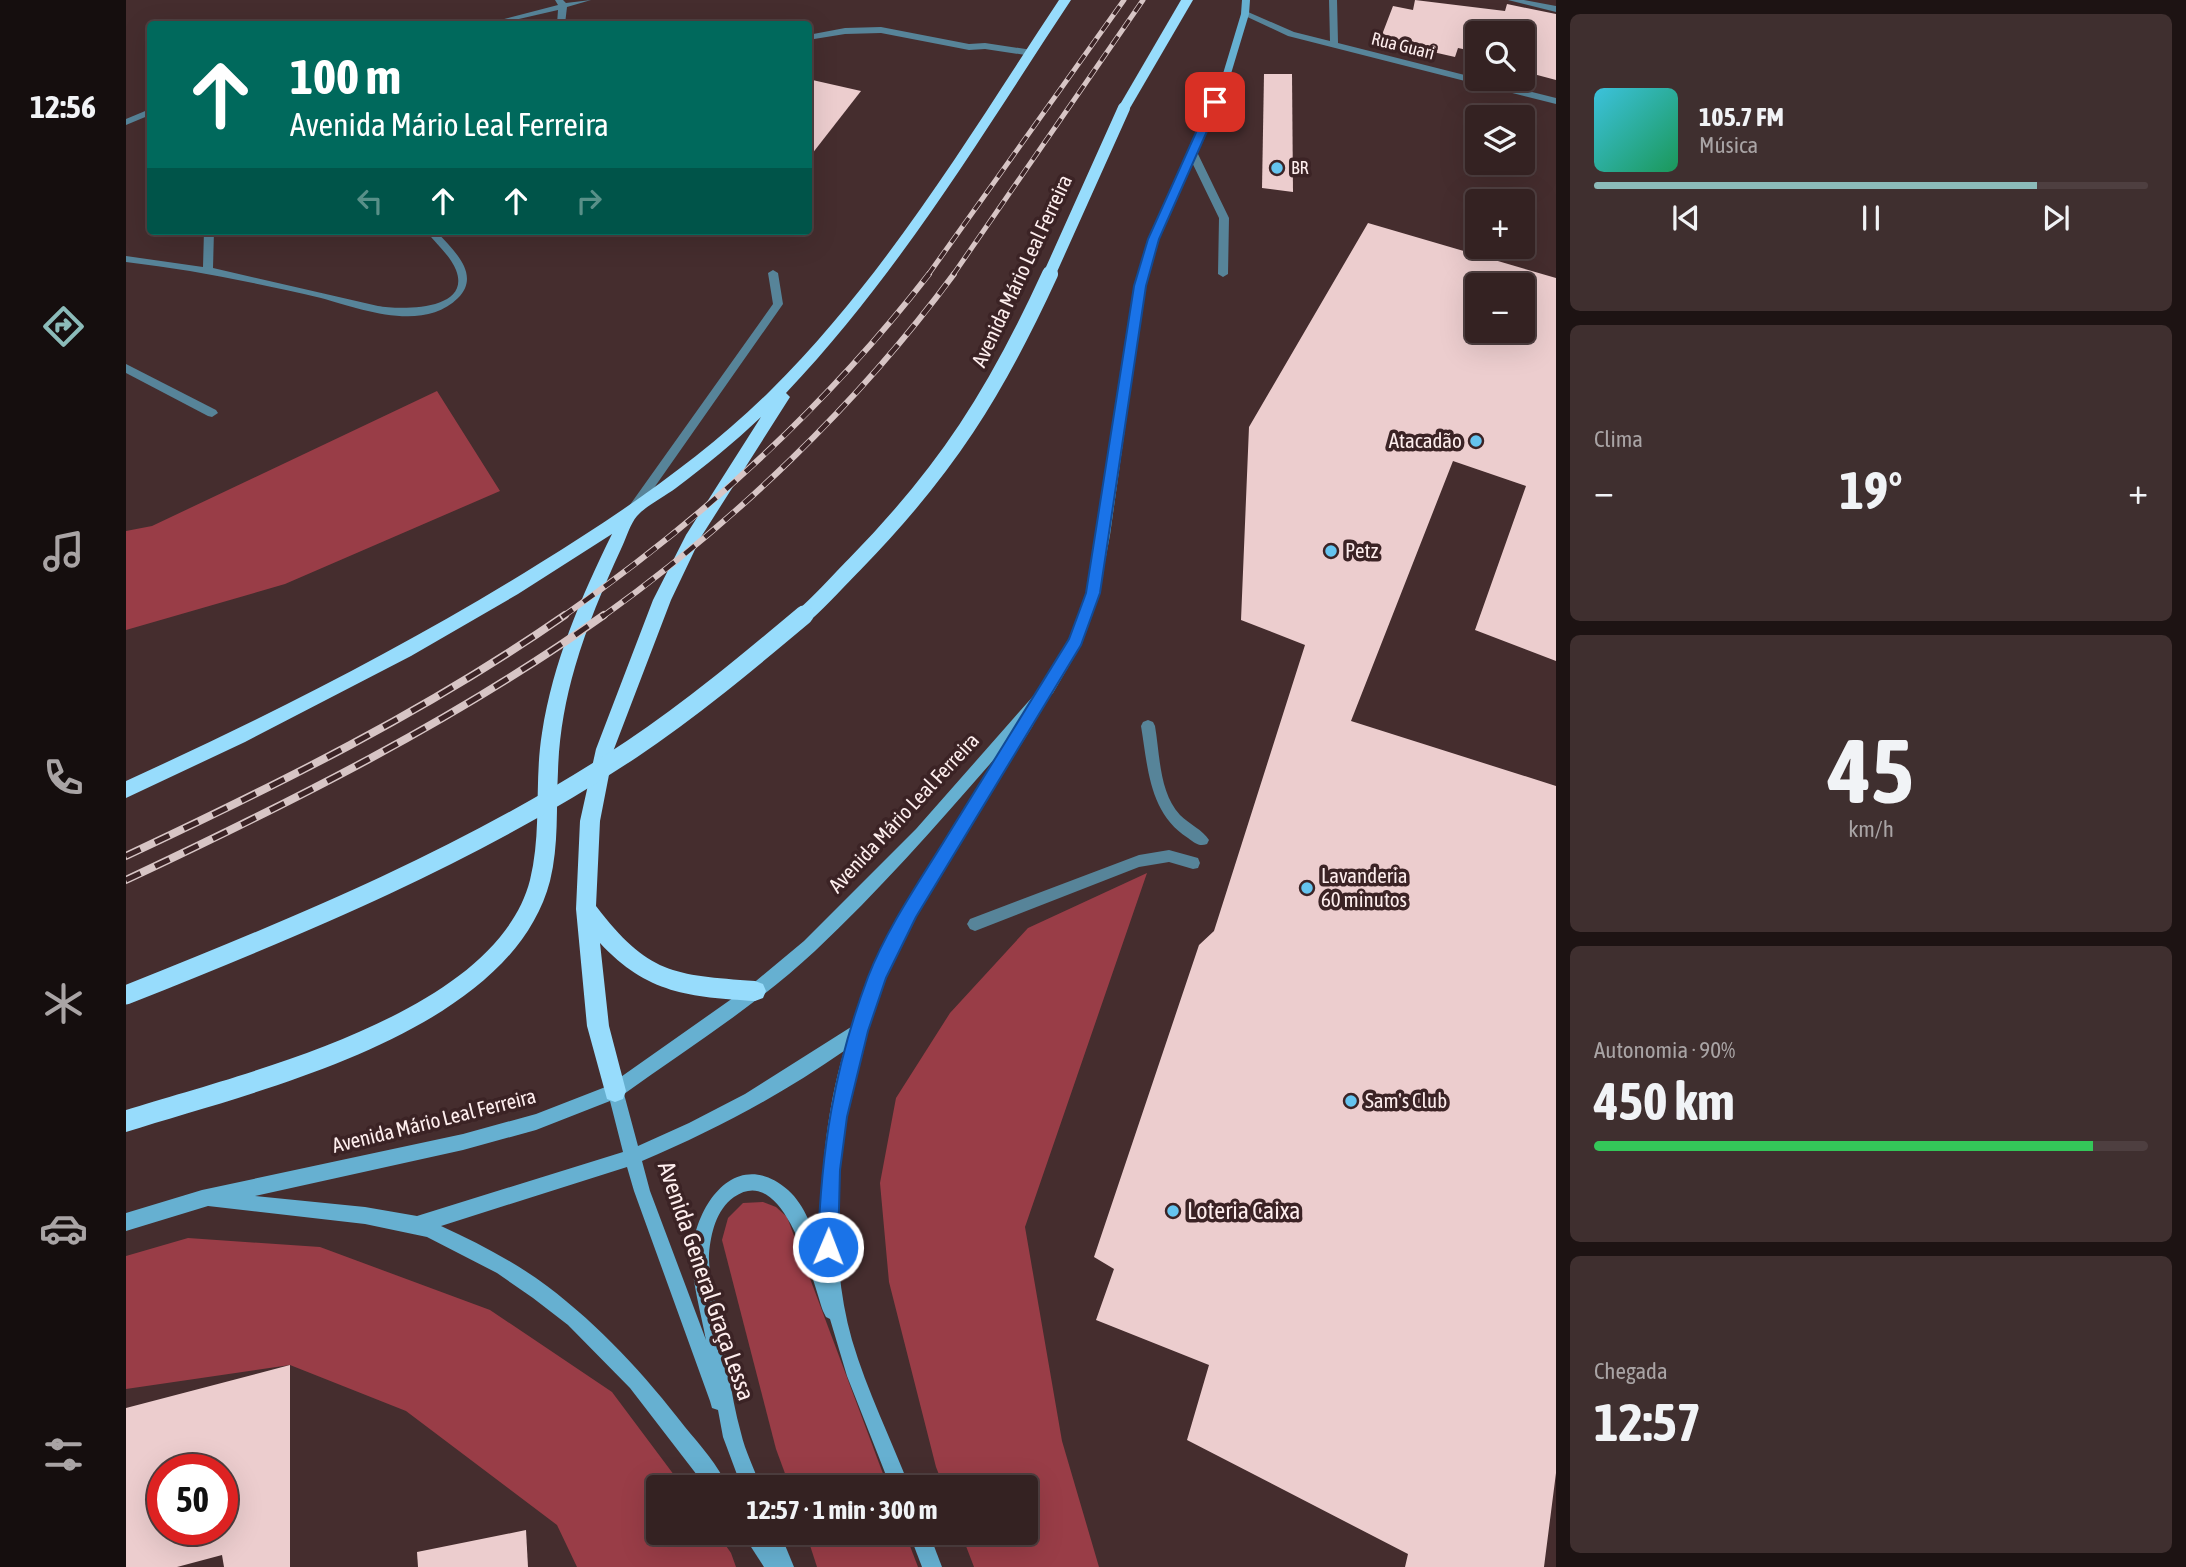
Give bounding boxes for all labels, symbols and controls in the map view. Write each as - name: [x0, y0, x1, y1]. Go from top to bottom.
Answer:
- map controls: [1465, 21, 1535, 343]
- button: search: [1465, 21, 1535, 91]
- street label: Rua Guari: [1369, 28, 1437, 64]
- text: 100 m: [290, 48, 401, 104]
- icon: ahead: [175, 49, 266, 140]
- pin: [1185, 72, 1245, 132]
- icon: arrive: [1196, 83, 1234, 121]
- text: 12:56: [30, 88, 96, 125]
- text: 105.7 FM: [1699, 102, 1784, 132]
- button: layers: [1465, 105, 1535, 175]
- text: Avenida Mário Leal Ferreira: [290, 106, 609, 143]
- text: Música: [1699, 132, 1758, 158]
- place label: BR: [1291, 157, 1309, 178]
- marker: BR: [1269, 160, 1285, 176]
- street label: Avenida Mário Leal Ferreira: [966, 171, 1076, 370]
- icon: left: [351, 182, 389, 220]
- icon: ahead: [424, 182, 462, 220]
- icon: ahead: [497, 182, 535, 220]
- icon: right: [570, 182, 608, 220]
- button: +: [1465, 189, 1535, 259]
- icon: previous: [1667, 199, 1705, 237]
- icon: pause: [1852, 199, 1890, 237]
- icon: next: [2037, 199, 2075, 237]
- button: −: [1465, 273, 1535, 343]
- icon: directions: [39, 302, 88, 351]
- text: Clima: [1594, 426, 1643, 452]
- place label: Atacadão: [1389, 428, 1462, 452]
- marker: Atacadão: [1468, 433, 1484, 449]
- text: 19°: [1839, 460, 1903, 520]
- text: −: [1594, 469, 1614, 512]
- text: +: [2128, 469, 2148, 512]
- icon: music: [39, 527, 88, 576]
- place label: Petz: [1345, 538, 1379, 562]
- marker: Petz: [1323, 543, 1339, 559]
- text: 45: [1828, 718, 1914, 822]
- street label: Avenida Mário Leal Ferreira: [823, 728, 983, 897]
- icon: phone: [39, 753, 88, 802]
- text: km/h: [1848, 816, 1894, 842]
- place label: Lavanderia 60 minutos: [1321, 863, 1408, 911]
- marker: Lavanderia 60 minutos: [1299, 880, 1315, 896]
- icon: climate: [39, 979, 88, 1028]
- text: Autonomia · 90%: [1594, 1037, 1735, 1063]
- text: 450 km: [1594, 1071, 1735, 1131]
- street label: Avenida Mário Leal Ferreira: [329, 1083, 538, 1157]
- place label: Sam's Club: [1365, 1088, 1447, 1112]
- marker: Sam's Club: [1343, 1093, 1359, 1109]
- street label: Avenida General Graça Lessa: [653, 1158, 760, 1404]
- place label: Loteria Caixa: [1187, 1197, 1301, 1224]
- marker: Loteria Caixa: [1165, 1203, 1181, 1219]
- icon: car: [39, 1204, 88, 1253]
- position arrow: [791, 1210, 865, 1284]
- text: Chegada: [1594, 1358, 1668, 1384]
- text: 12:57: [1594, 1392, 1701, 1452]
- icon: filters: [39, 1430, 88, 1479]
- speed limit sign: 50: [147, 1454, 238, 1545]
- text: 12:57 · 1 min · 300 m: [747, 1495, 937, 1525]

